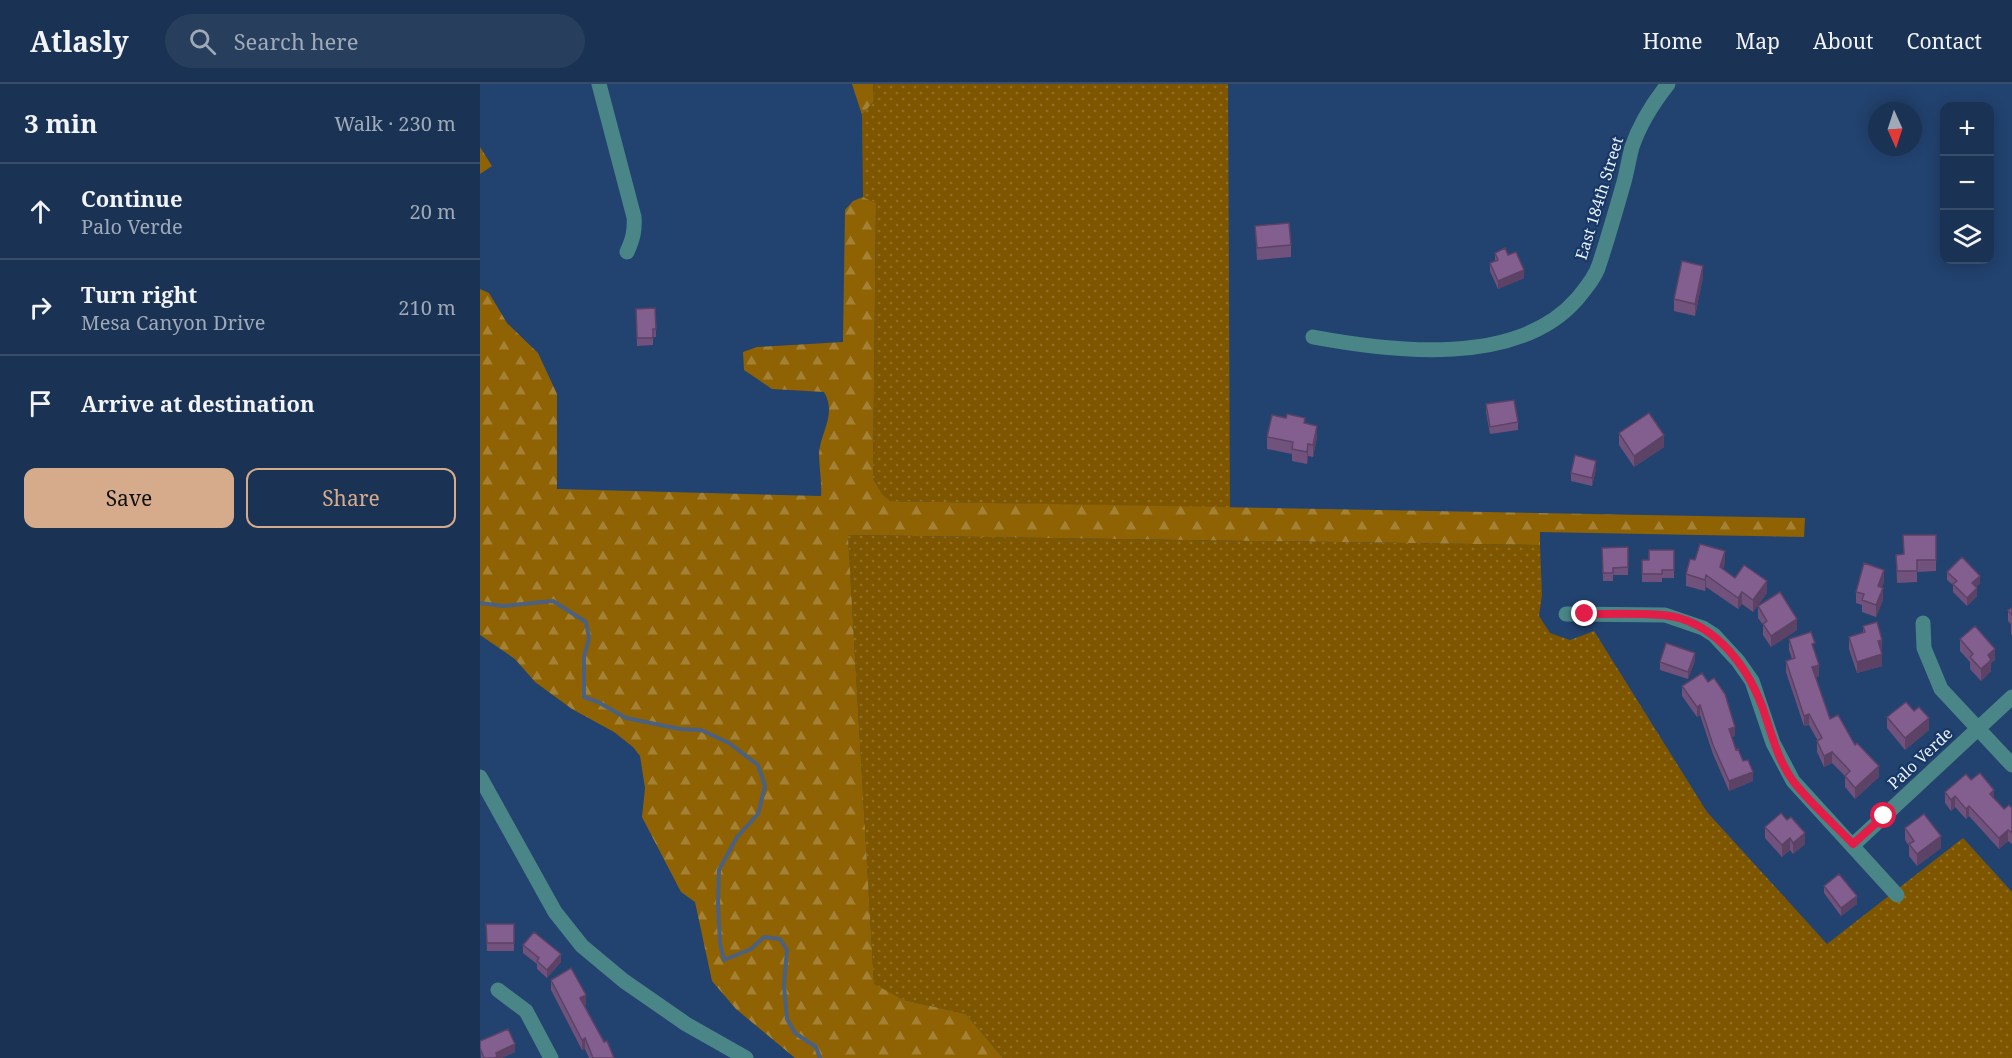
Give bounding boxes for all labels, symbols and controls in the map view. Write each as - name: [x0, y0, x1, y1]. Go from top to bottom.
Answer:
- search box: [165, 14, 585, 68]
- text: Atlasly: [30, 22, 129, 60]
- icon: search: [186, 25, 219, 58]
- text: Search here: [234, 26, 359, 56]
- text: Home: [1643, 27, 1703, 55]
- text: Map: [1736, 27, 1780, 55]
- text: About: [1813, 27, 1874, 55]
- text: Contact: [1907, 27, 1982, 55]
- north arrow: [1868, 102, 1922, 156]
- map controls: [1940, 102, 1994, 264]
- button: +: [1940, 102, 1994, 156]
- text: 3 min: [24, 105, 98, 141]
- text: Walk · 230 m: [334, 110, 456, 137]
- street label: East 184th Street: [1570, 134, 1628, 262]
- button: −: [1940, 156, 1994, 210]
- text: Continue: [81, 183, 183, 213]
- icon: ahead: [24, 195, 57, 228]
- text: 20 m: [410, 198, 456, 225]
- button: layers: [1940, 210, 1994, 264]
- text: Palo Verde: [81, 213, 183, 240]
- text: Turn right: [81, 279, 197, 309]
- icon: right: [24, 291, 57, 324]
- text: 210 m: [398, 294, 456, 321]
- text: Mesa Canyon Drive: [81, 309, 266, 336]
- icon: arrive: [24, 387, 57, 420]
- text: Arrive at destination: [81, 388, 315, 418]
- button: Save: [24, 468, 234, 528]
- button: Share: [246, 468, 456, 528]
- route end: [1571, 600, 1597, 626]
- street label: Palo Verde: [1883, 722, 1957, 794]
- route start: [1870, 802, 1896, 828]

